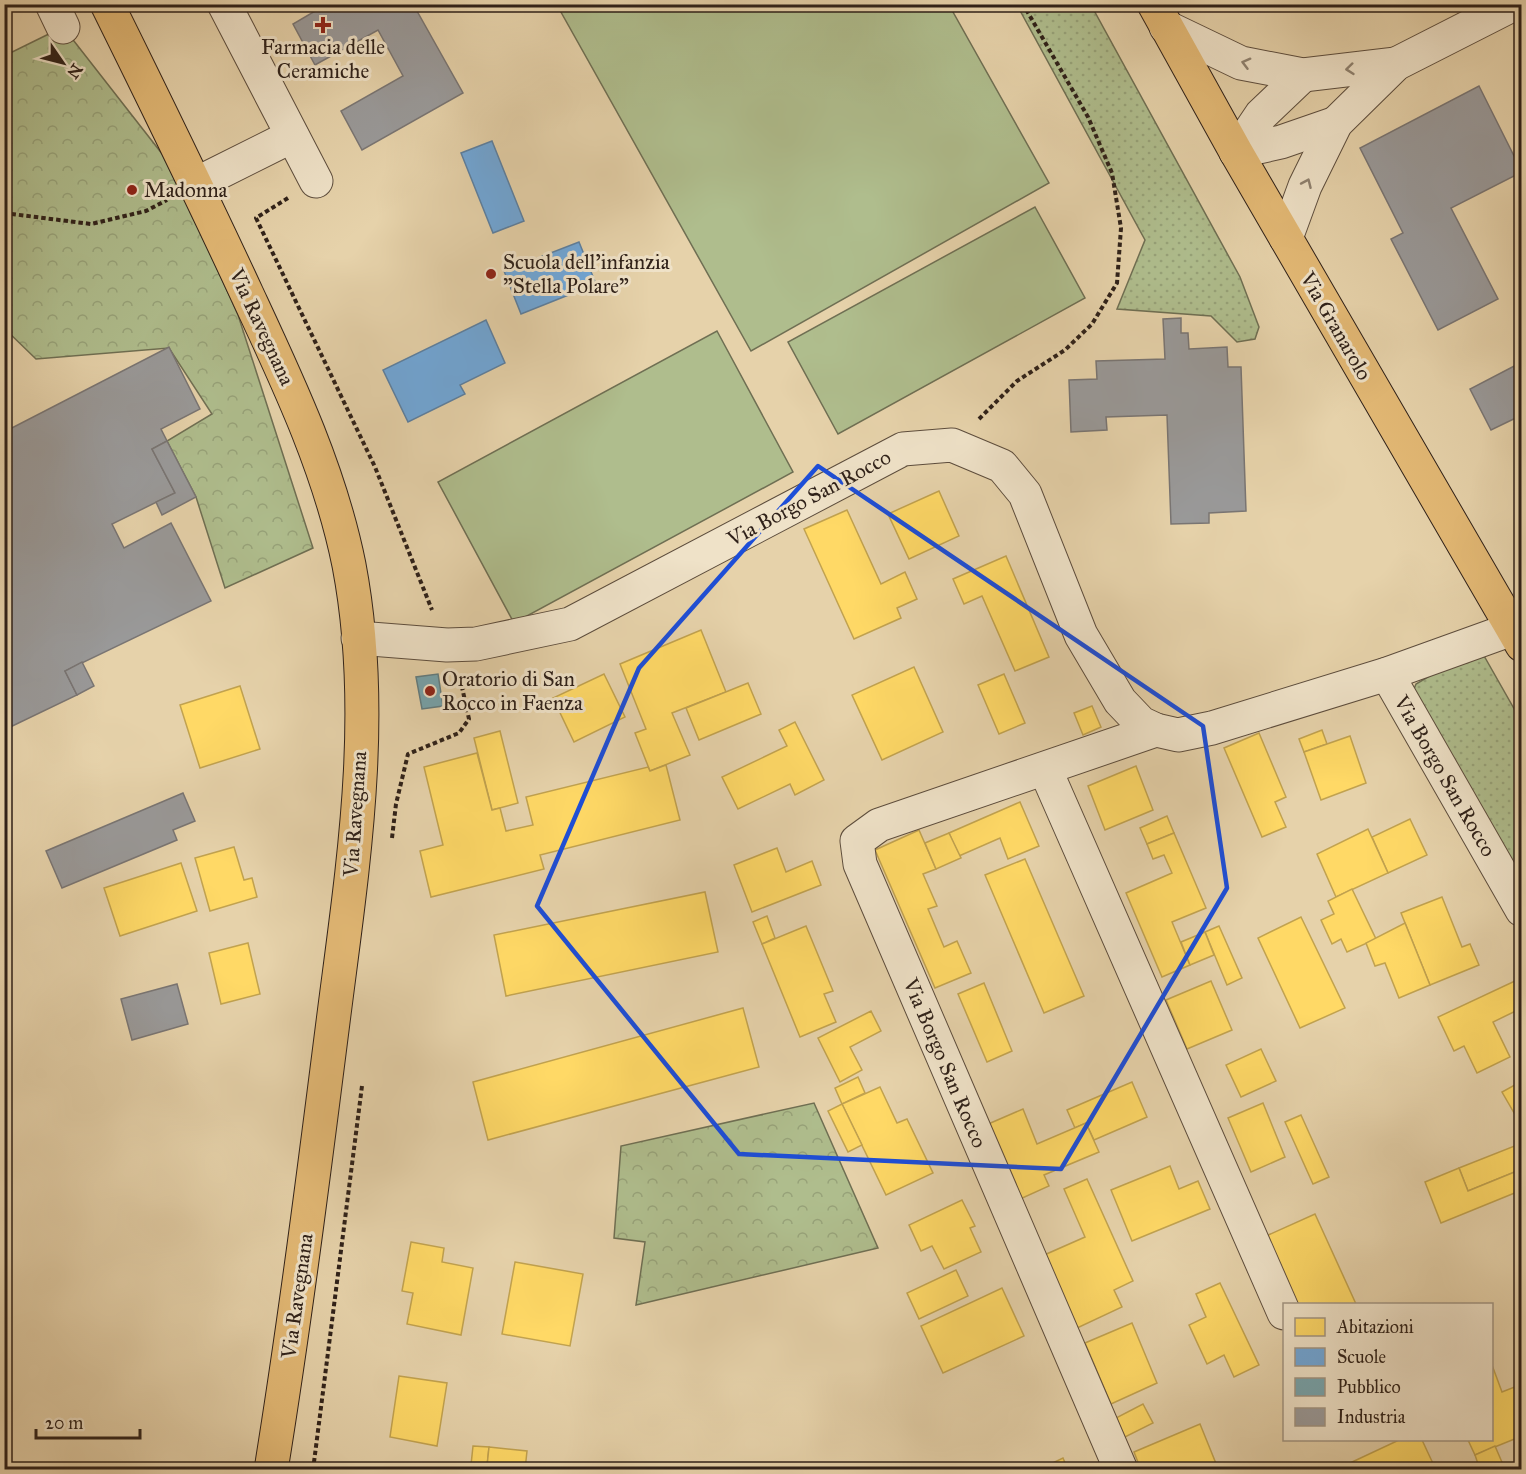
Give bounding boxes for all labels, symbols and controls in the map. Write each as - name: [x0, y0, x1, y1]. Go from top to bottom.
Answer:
- marker: Farmacia delle Ceramiche: [316, 18, 330, 32]
- north arrow: [33, 33, 93, 93]
- place label: Farmacia delle Ceramiche: [261, 34, 385, 84]
- one-way arrow: [1241, 58, 1251, 71]
- text: N: [63, 60, 87, 83]
- one-way arrow: [1345, 62, 1354, 75]
- place label: Madonna: [144, 177, 228, 203]
- one-way arrow: [1299, 179, 1311, 190]
- marker: Madonna: [125, 183, 139, 197]
- place label: Scuola dell'infanzia "Stella Polare": [503, 249, 670, 299]
- street label: Via Ravegnana: [223, 263, 300, 390]
- street label: Via Granarolo: [1294, 266, 1378, 385]
- marker: Scuola dell'infanzia "Stella Polare": [484, 267, 498, 281]
- street label: Via Borgo San Rocco: [722, 444, 896, 553]
- place label: Oratorio di San Rocco in Faenza: [442, 666, 583, 716]
- marker: Oratorio di San Rocco in Faenza: [423, 684, 437, 698]
- street label: Via Borgo San Rocco: [1388, 690, 1502, 861]
- street label: Via Ravegnana: [338, 750, 372, 879]
- street label: Via Borgo San Rocco: [897, 973, 993, 1152]
- street label: Via Ravegnana: [275, 1232, 319, 1361]
- legend: [1283, 1303, 1493, 1441]
- text: Abitazioni: [1336, 1316, 1414, 1338]
- text: Scuole: [1337, 1346, 1386, 1368]
- text: Pubblico: [1337, 1376, 1401, 1398]
- scale bar: [36, 1402, 140, 1440]
- text: Industria: [1337, 1406, 1406, 1428]
- text: 20 m: [45, 1412, 83, 1434]

